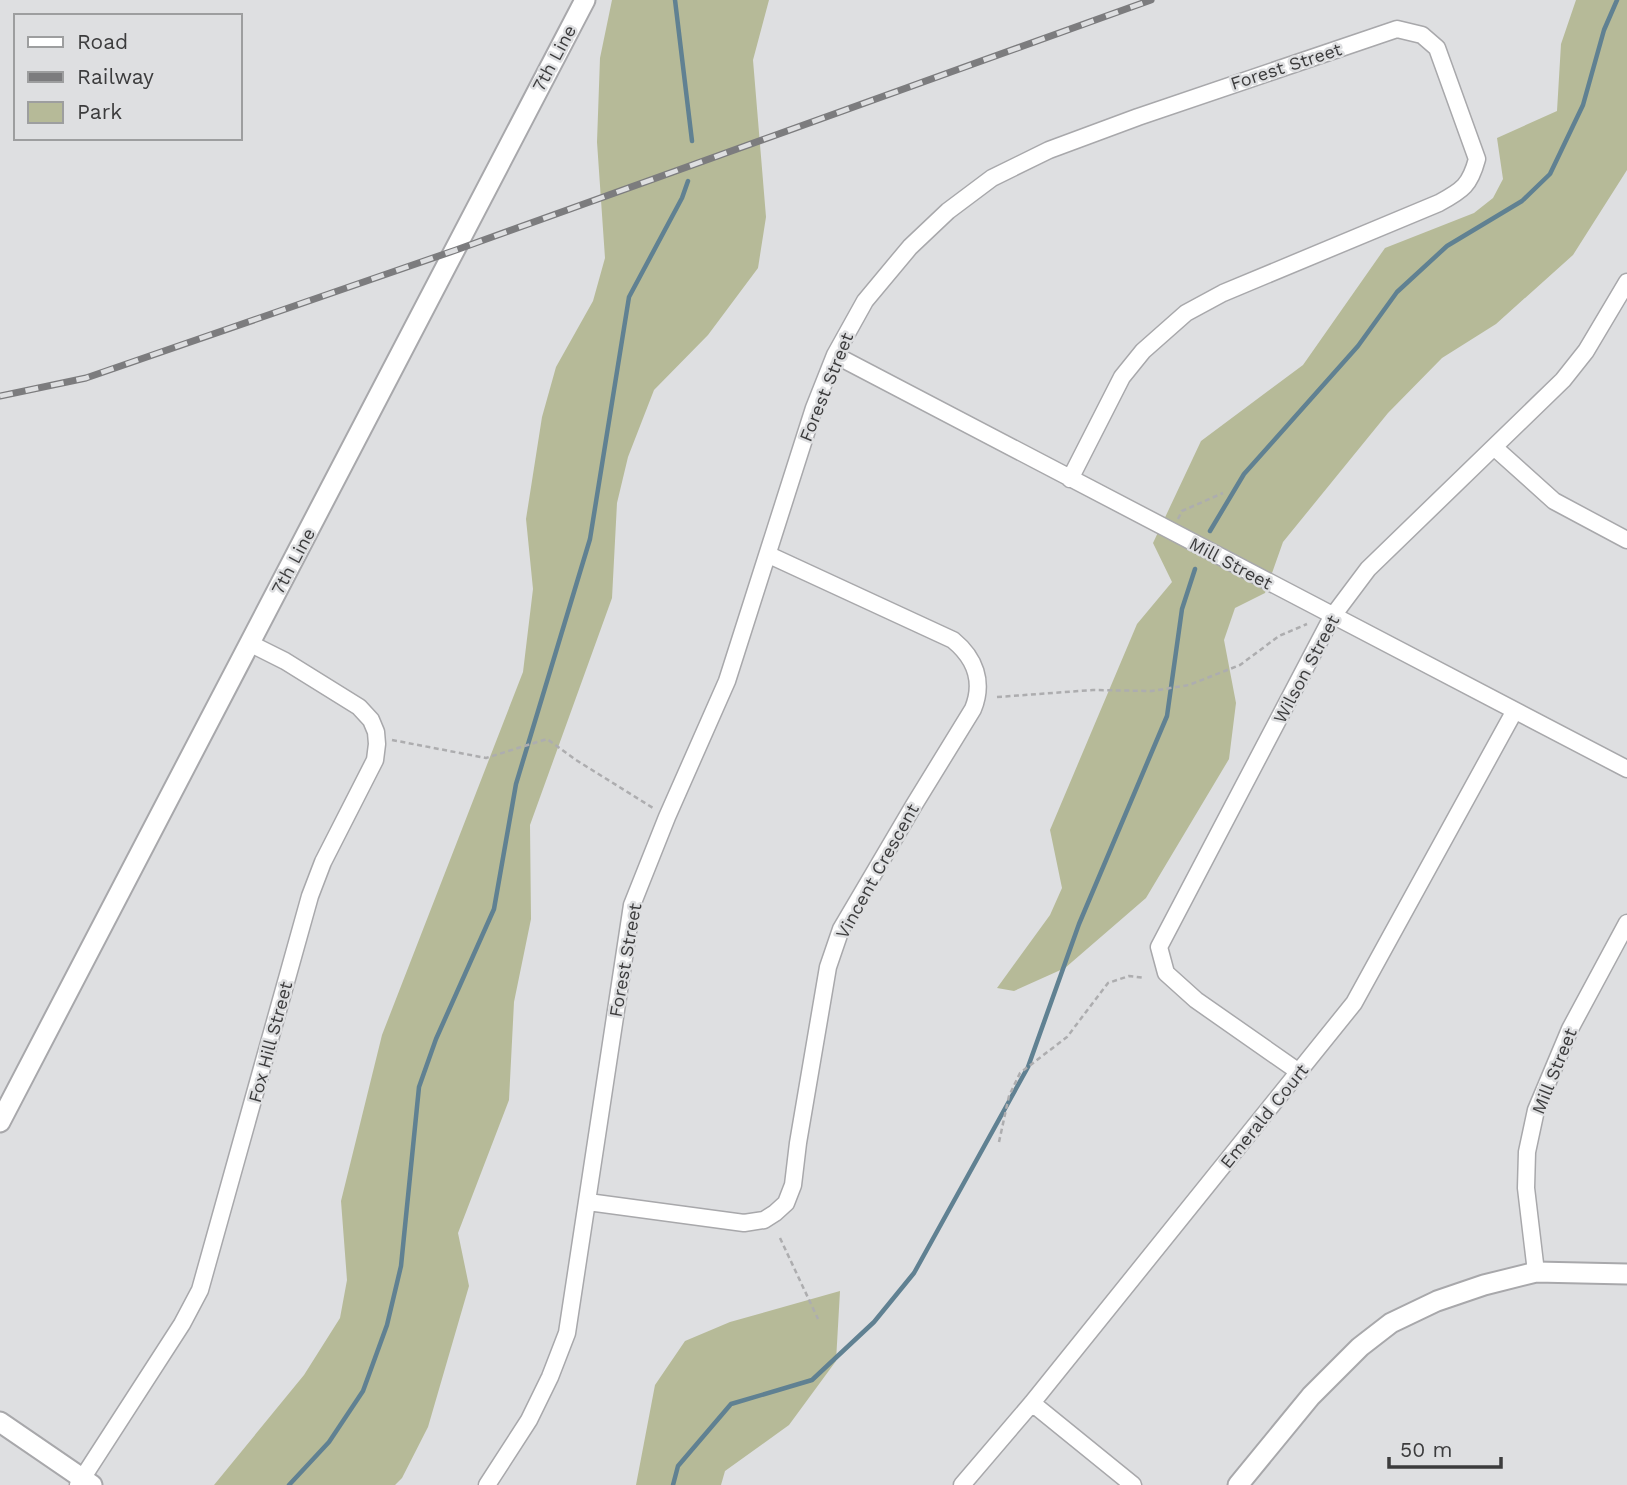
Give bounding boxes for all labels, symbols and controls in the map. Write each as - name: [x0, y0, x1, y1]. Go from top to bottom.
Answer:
- legend: [14, 14, 242, 140]
- street label: 7th Line: [528, 21, 580, 95]
- text: Road: [77, 29, 128, 54]
- street label: Forest Street: [1228, 38, 1345, 94]
- text: Railway: [77, 64, 154, 89]
- text: Park: [77, 99, 122, 124]
- street label: Forest Street: [795, 329, 858, 445]
- street label: 7th Line: [267, 524, 319, 598]
- street label: Mill Street: [1186, 532, 1276, 594]
- street label: Wilson Street: [1269, 611, 1343, 727]
- street label: Vincent Crescent: [831, 799, 923, 942]
- street label: Forest Street: [605, 901, 645, 1019]
- street label: Fox Hill Street: [244, 979, 296, 1105]
- street label: Mill Street: [1527, 1025, 1581, 1117]
- street label: Emerald Court: [1216, 1059, 1313, 1172]
- scale bar: [1389, 1426, 1501, 1470]
- text: 50 m: [1400, 1437, 1452, 1462]

